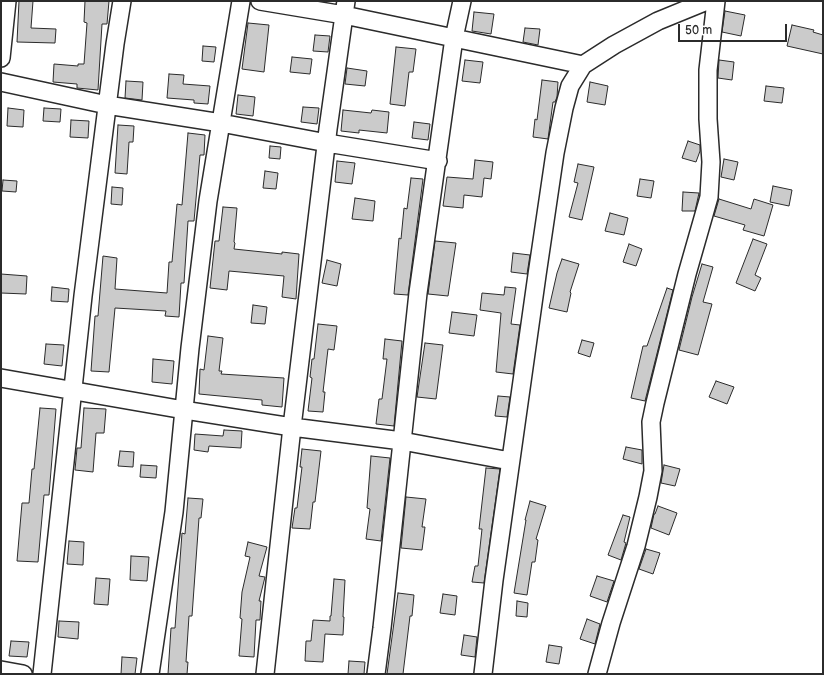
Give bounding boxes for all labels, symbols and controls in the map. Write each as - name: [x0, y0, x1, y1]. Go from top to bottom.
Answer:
- scale bar: [680, 16, 789, 42]
- text: 50 m: [685, 23, 712, 38]

